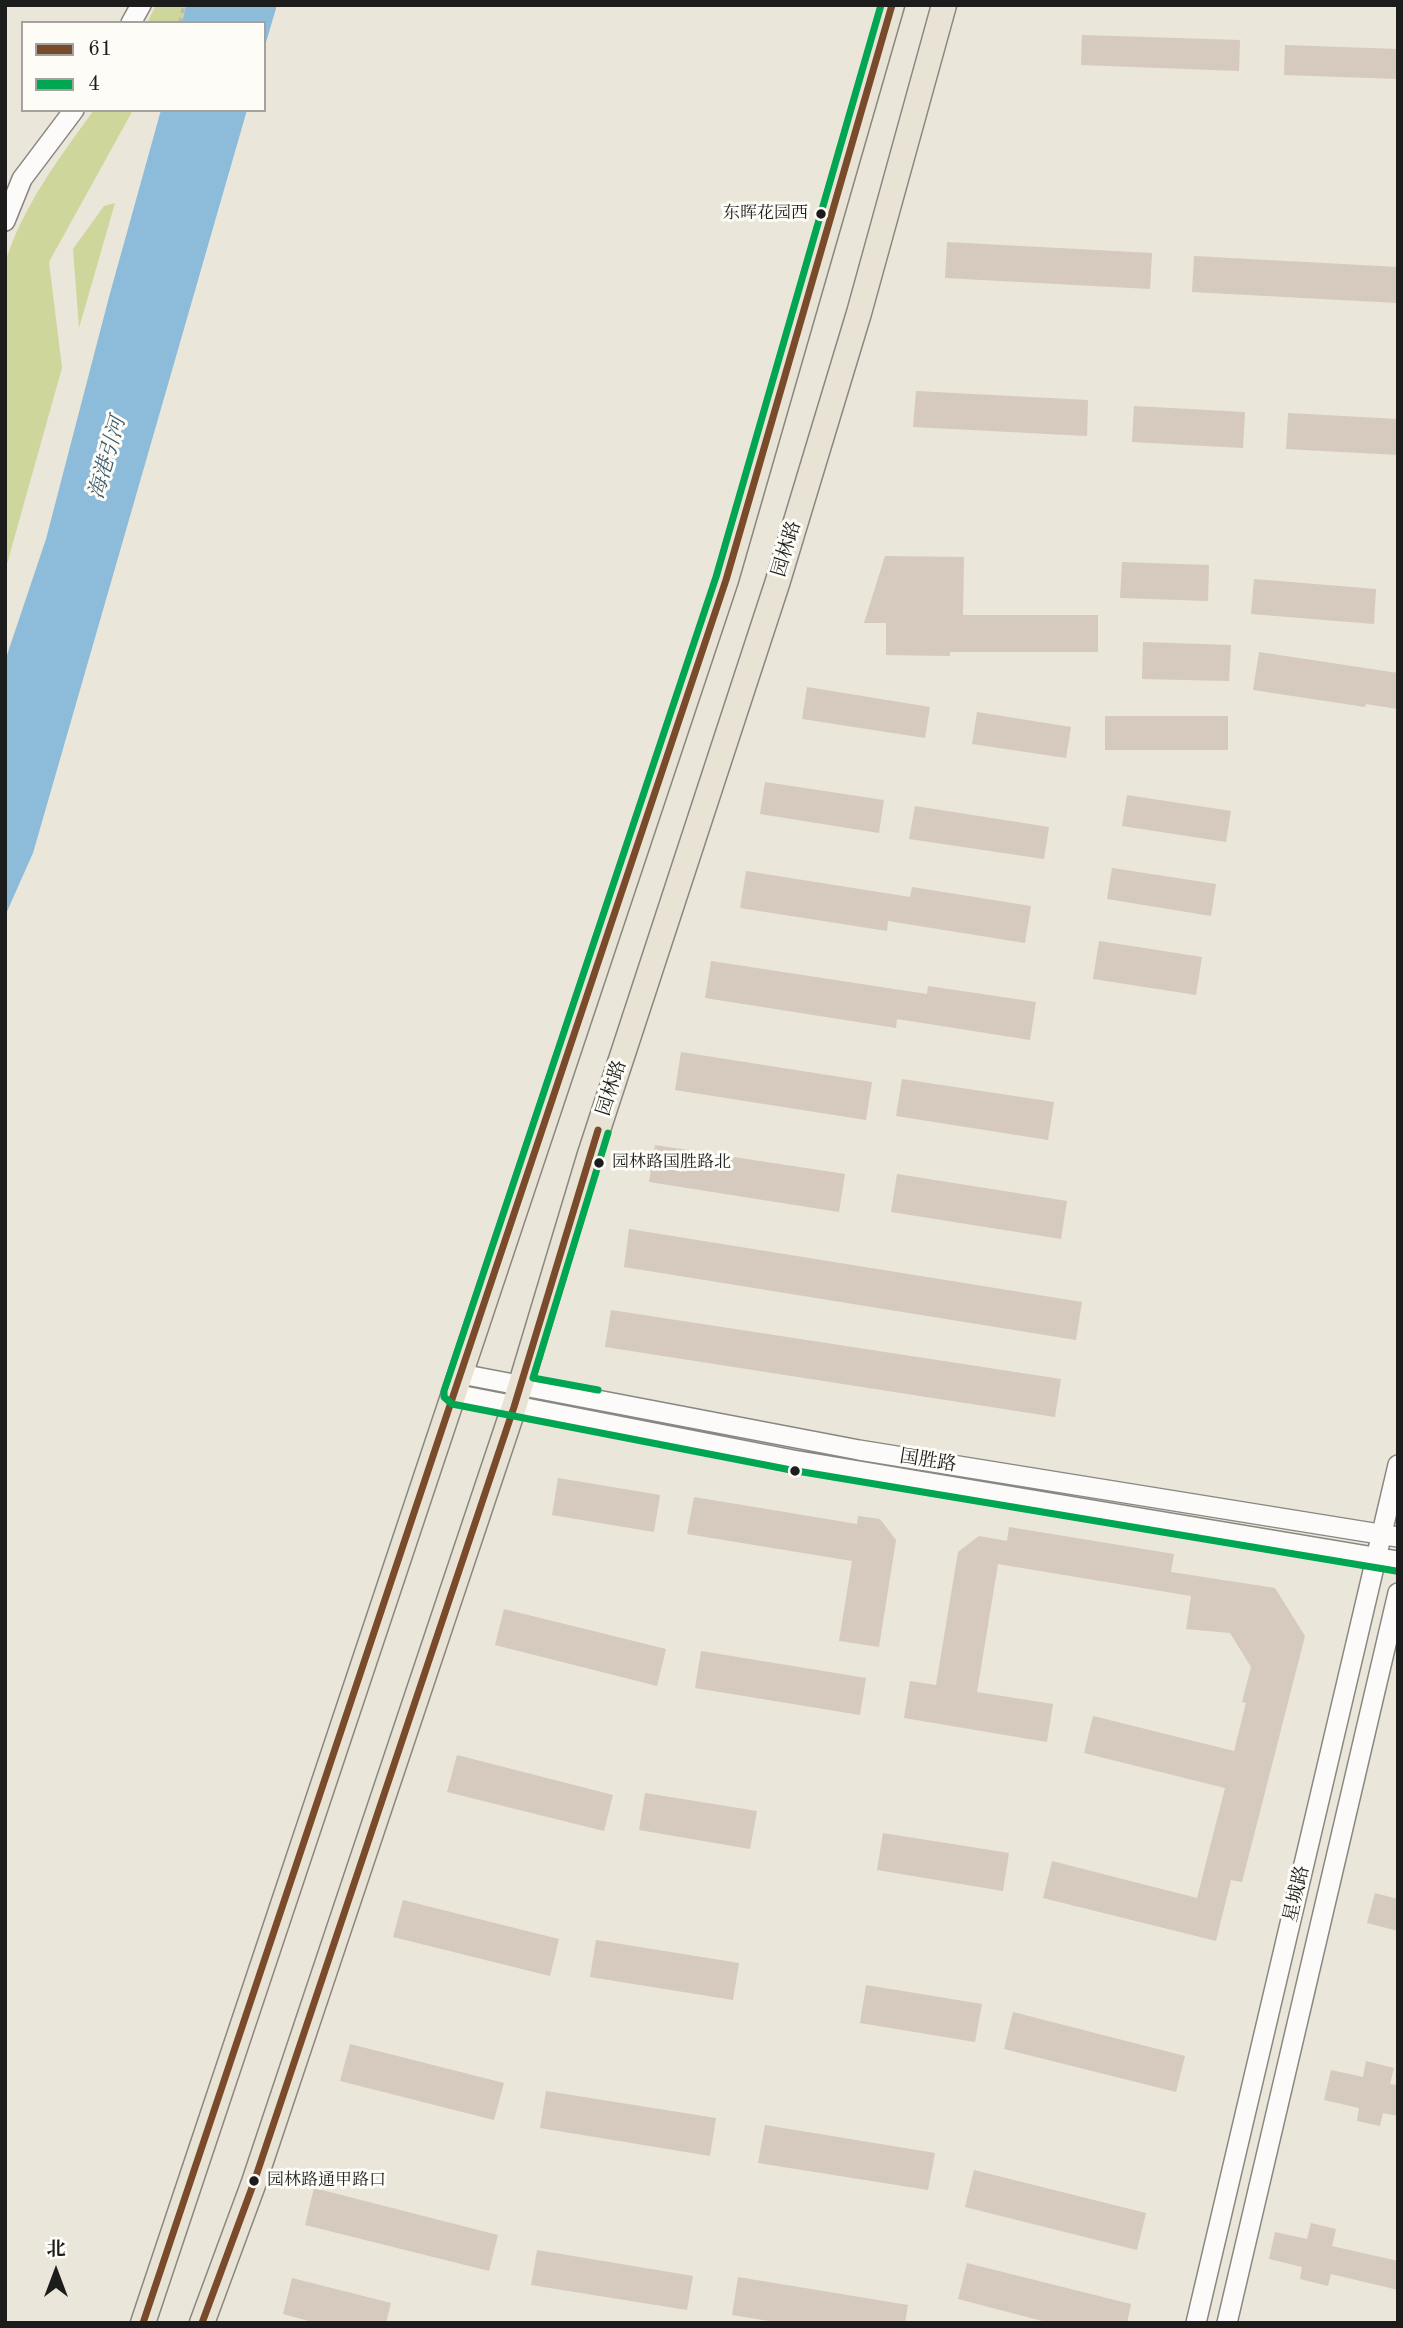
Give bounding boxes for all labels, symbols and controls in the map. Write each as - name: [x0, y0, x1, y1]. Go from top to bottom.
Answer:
- legend: [21, 21, 266, 112]
- text: 61: [88, 39, 112, 60]
- text: 4: [88, 74, 100, 95]
- place label: 东晖花园西: [723, 204, 808, 224]
- marker: 东晖花园西: [814, 207, 828, 221]
- water label: 海港引河: [84, 414, 132, 502]
- street label: 园林路: [768, 518, 806, 580]
- street label: 园林路: [592, 1057, 632, 1119]
- place label: 园林路国胜路北: [612, 1153, 731, 1173]
- marker: 园林路国胜路北: [592, 1156, 606, 1170]
- street label: 国胜路: [898, 1445, 958, 1477]
- unlabelled marker: [788, 1464, 802, 1478]
- street label: 星城路: [1279, 1864, 1315, 1924]
- place label: 园林路通甲路口: [267, 2171, 386, 2191]
- marker: 园林路通甲路口: [247, 2174, 261, 2188]
- north arrow: [21, 2237, 91, 2307]
- text: 北: [46, 2241, 66, 2260]

